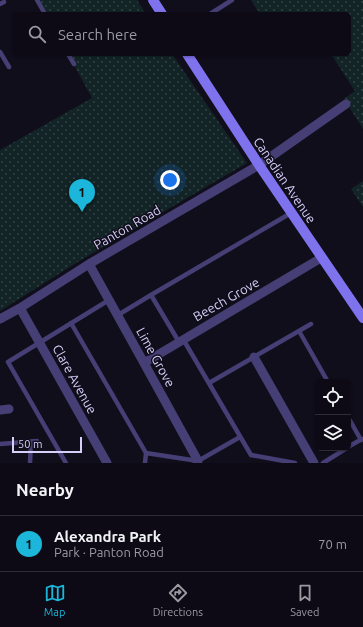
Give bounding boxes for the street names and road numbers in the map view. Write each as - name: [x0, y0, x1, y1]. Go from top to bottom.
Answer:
- street label: Canadian Avenue: [251, 134, 319, 226]
- street label: Panton Road: [91, 202, 163, 252]
- street label: Beech Grove: [191, 275, 261, 323]
- street label: Lime Grove: [134, 325, 178, 389]
- street label: Clare Avenue: [50, 342, 100, 416]

